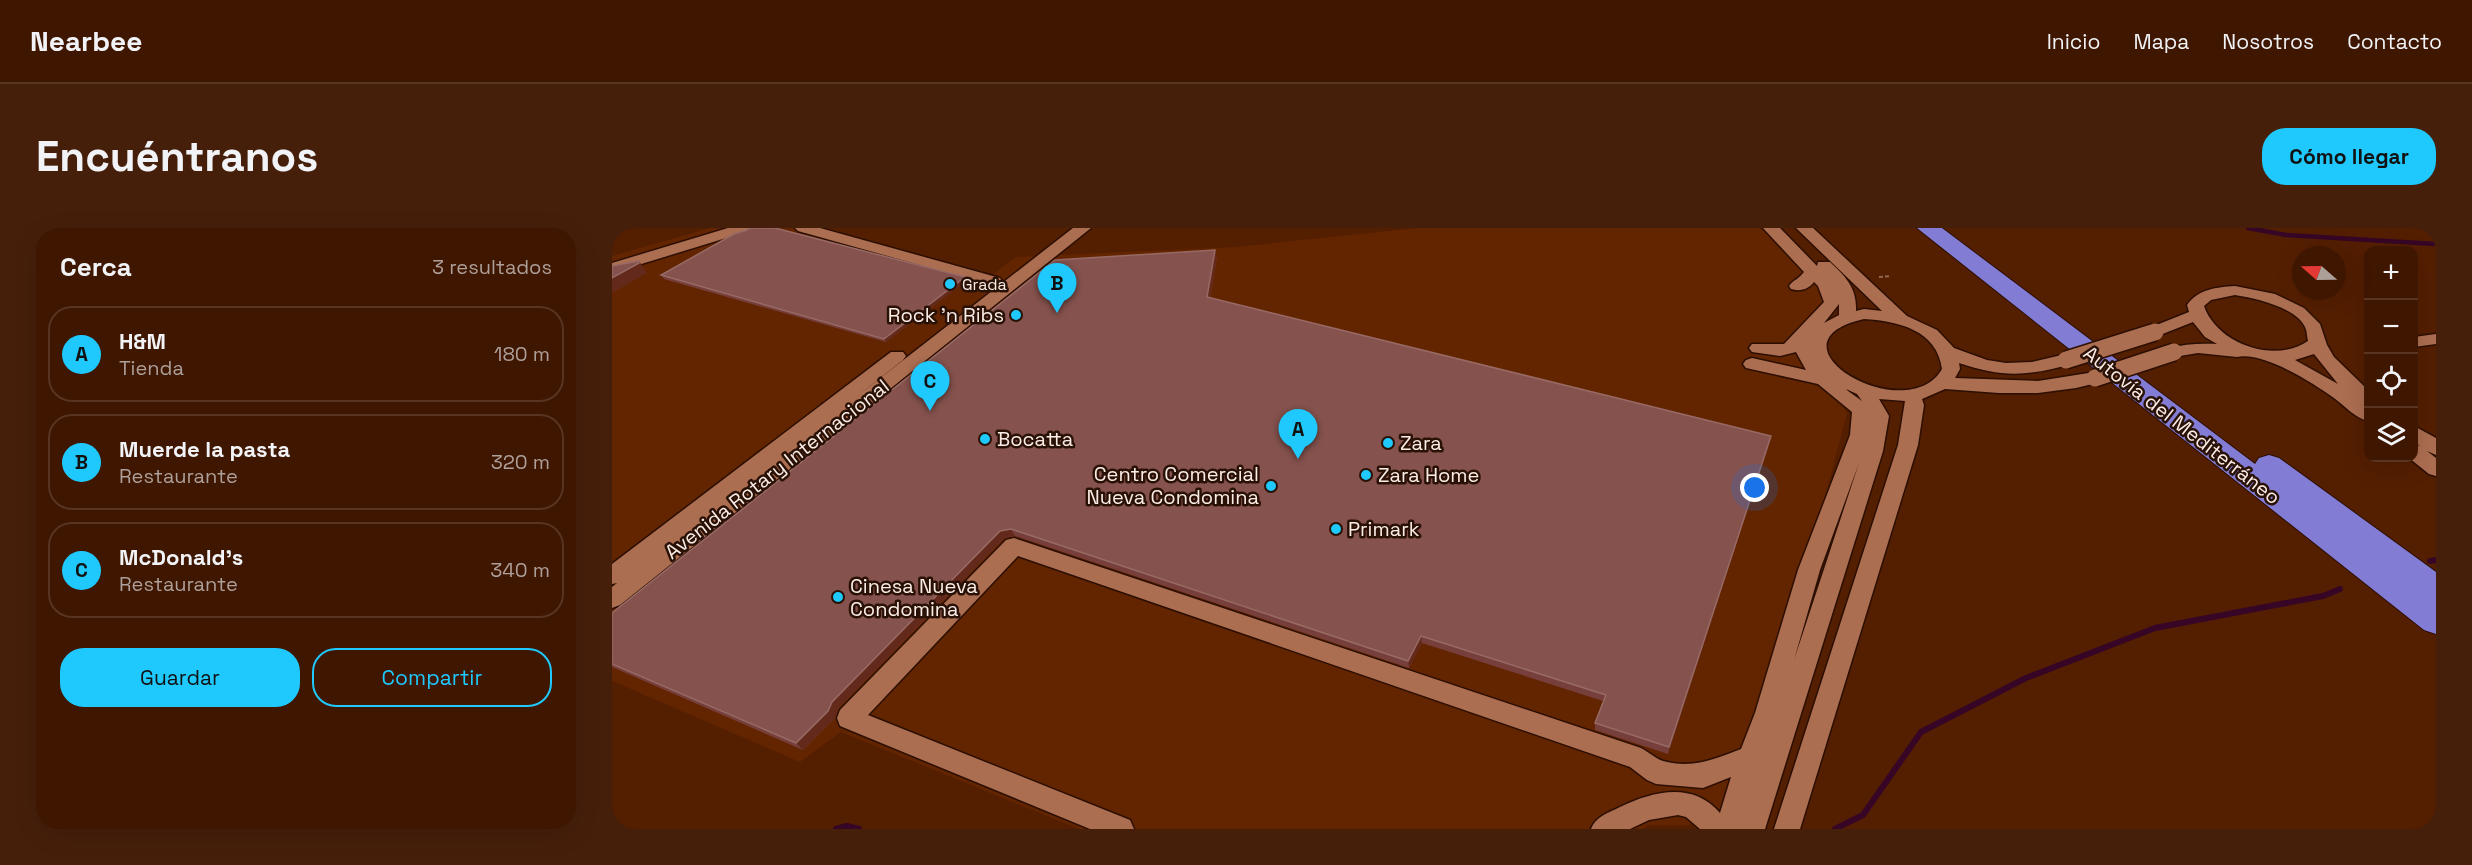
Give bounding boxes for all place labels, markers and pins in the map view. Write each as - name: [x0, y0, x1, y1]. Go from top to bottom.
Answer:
- pin: B: [1038, 264, 1076, 313]
- place label: Grada: [962, 274, 1007, 295]
- marker: Grada: [943, 277, 957, 291]
- place label: Rock 'n Ribs: [888, 302, 1004, 328]
- marker: Rock 'n Ribs: [1009, 308, 1023, 322]
- pin: C: [910, 362, 950, 411]
- pin: A: [1278, 410, 1318, 459]
- place label: Bocatta: [997, 426, 1073, 452]
- place label: Zara: [1400, 430, 1442, 456]
- marker: Bocatta: [978, 432, 992, 446]
- marker: Zara: [1381, 436, 1395, 450]
- place label: Centro Comercial Nueva Condomina: [1086, 461, 1259, 510]
- place label: Zara Home: [1378, 462, 1479, 488]
- marker: Zara Home: [1359, 468, 1373, 482]
- marker: Centro Comercial Nueva Condomina: [1264, 479, 1278, 493]
- place label: Primark: [1348, 516, 1420, 542]
- marker: Primark: [1329, 522, 1343, 536]
- place label: Cinesa Nueva Condomina: [850, 573, 978, 622]
- marker: Cinesa Nueva Condomina: [831, 590, 845, 604]

